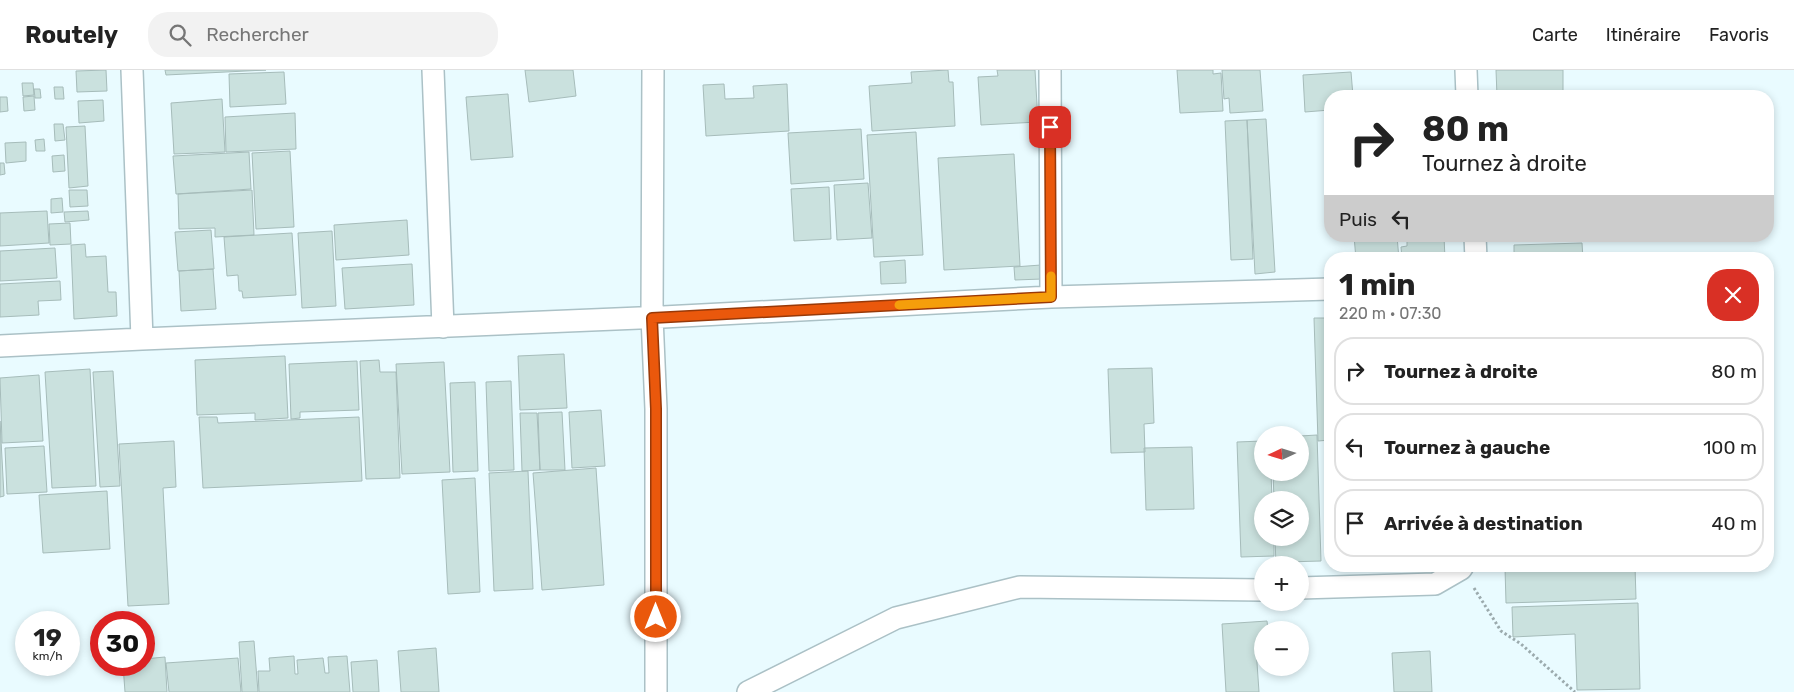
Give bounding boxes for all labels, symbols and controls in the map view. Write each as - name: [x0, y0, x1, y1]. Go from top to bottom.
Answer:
- search box: [148, 12, 498, 57]
- text: Routely: [25, 21, 118, 49]
- icon: search: [166, 21, 194, 49]
- text: Rechercher: [206, 23, 309, 46]
- text: Carte: [1532, 24, 1578, 46]
- text: Itinéraire: [1606, 24, 1681, 46]
- text: Favoris: [1709, 24, 1769, 46]
- pin: [1029, 106, 1071, 148]
- text: 80 m: [1422, 108, 1509, 150]
- icon: right: [1339, 110, 1404, 175]
- icon: arrive: [1036, 113, 1064, 141]
- text: Tournez à droite: [1422, 150, 1587, 177]
- icon: left: [1387, 205, 1415, 233]
- text: Puis: [1339, 208, 1377, 231]
- text: 1 min: [1339, 267, 1416, 303]
- button: close: [1707, 269, 1759, 321]
- text: 220 m · 07:30: [1339, 304, 1441, 323]
- icon: right: [1341, 357, 1369, 385]
- text: Tournez à droite: [1384, 360, 1538, 383]
- text: 80 m: [1711, 360, 1757, 383]
- north arrow: [1254, 426, 1309, 481]
- map controls: [1254, 426, 1309, 676]
- icon: left: [1341, 433, 1369, 461]
- text: Tournez à gauche: [1384, 436, 1550, 459]
- text: 100 m: [1703, 436, 1757, 459]
- button: layers: [1254, 491, 1309, 546]
- icon: arrive: [1341, 509, 1369, 537]
- text: Arrivée à destination: [1384, 512, 1583, 535]
- text: 40 m: [1712, 512, 1757, 535]
- button: +: [1254, 556, 1309, 611]
- position arrow: [629, 590, 681, 642]
- speed limit sign: 30: [90, 611, 155, 676]
- button: −: [1254, 621, 1309, 676]
- text: 19: [33, 623, 62, 652]
- text: km/h: [33, 649, 62, 663]

